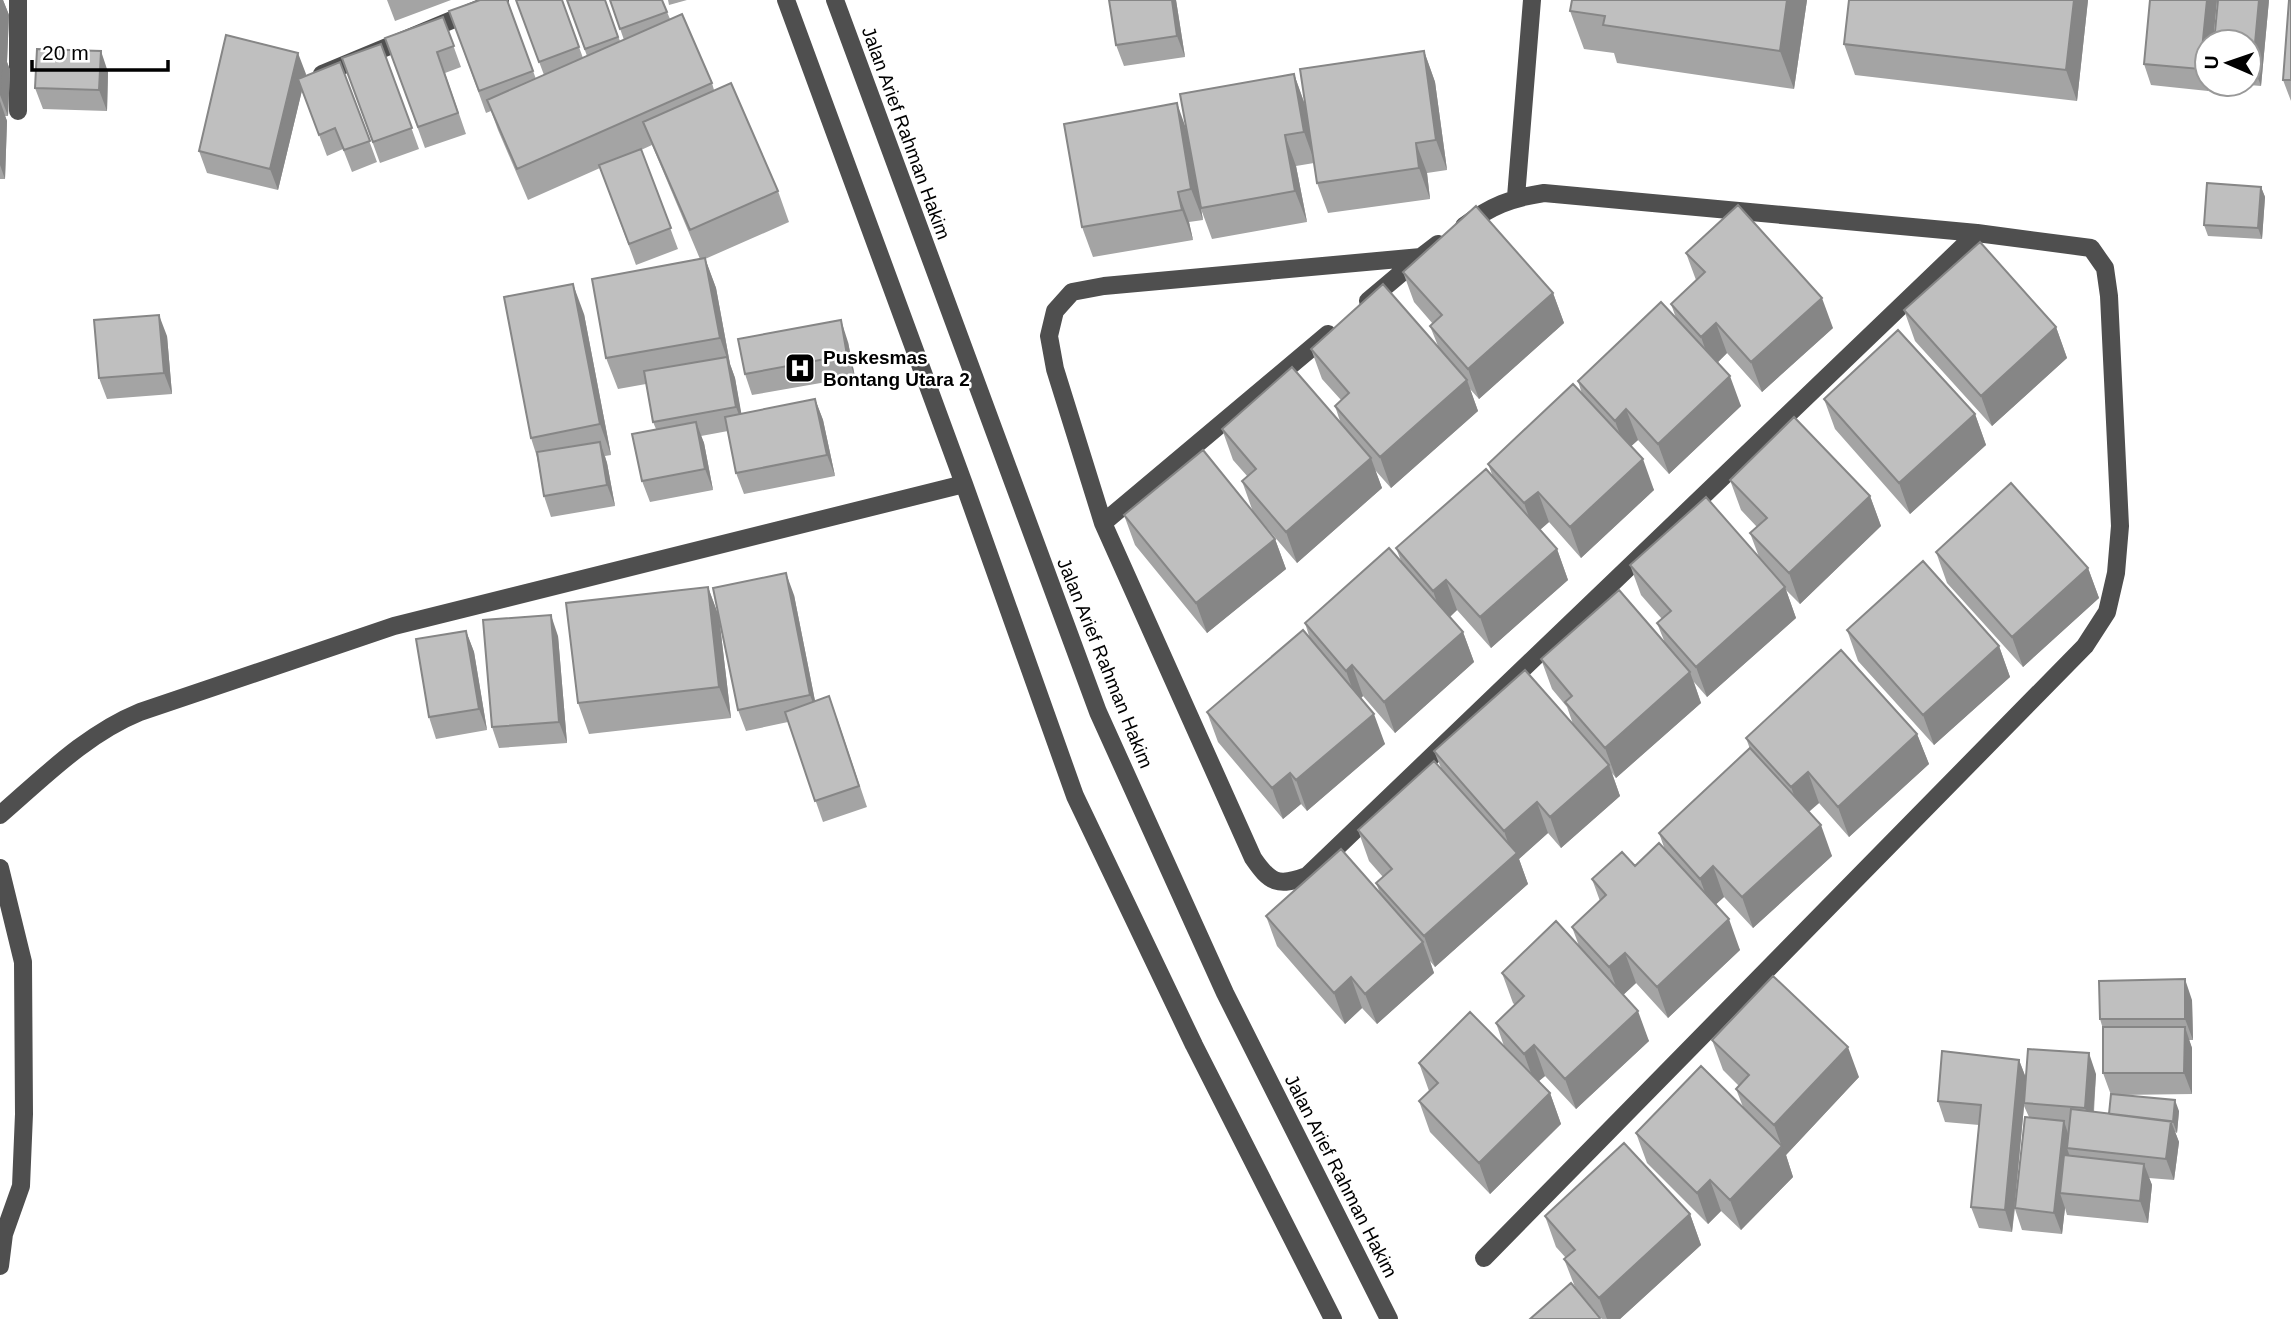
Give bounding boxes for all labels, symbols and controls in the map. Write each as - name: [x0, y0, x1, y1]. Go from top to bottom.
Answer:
- street label: Jalan Arief Rahman Hakim: [858, 24, 954, 242]
- scale bar: [32, 28, 168, 72]
- north arrow: [2193, 28, 2263, 98]
- text: 20 m: [42, 41, 89, 64]
- text: U: [2201, 55, 2222, 70]
- place label: Puskesmas Bontang Utara 2: [823, 347, 970, 390]
- hospital icon: Puskesmas Bontang Utara 2: [783, 351, 817, 385]
- street label: Jalan Arief Rahman Hakim: [1053, 555, 1157, 771]
- street label: Jalan Arief Rahman Hakim: [1281, 1071, 1401, 1281]

